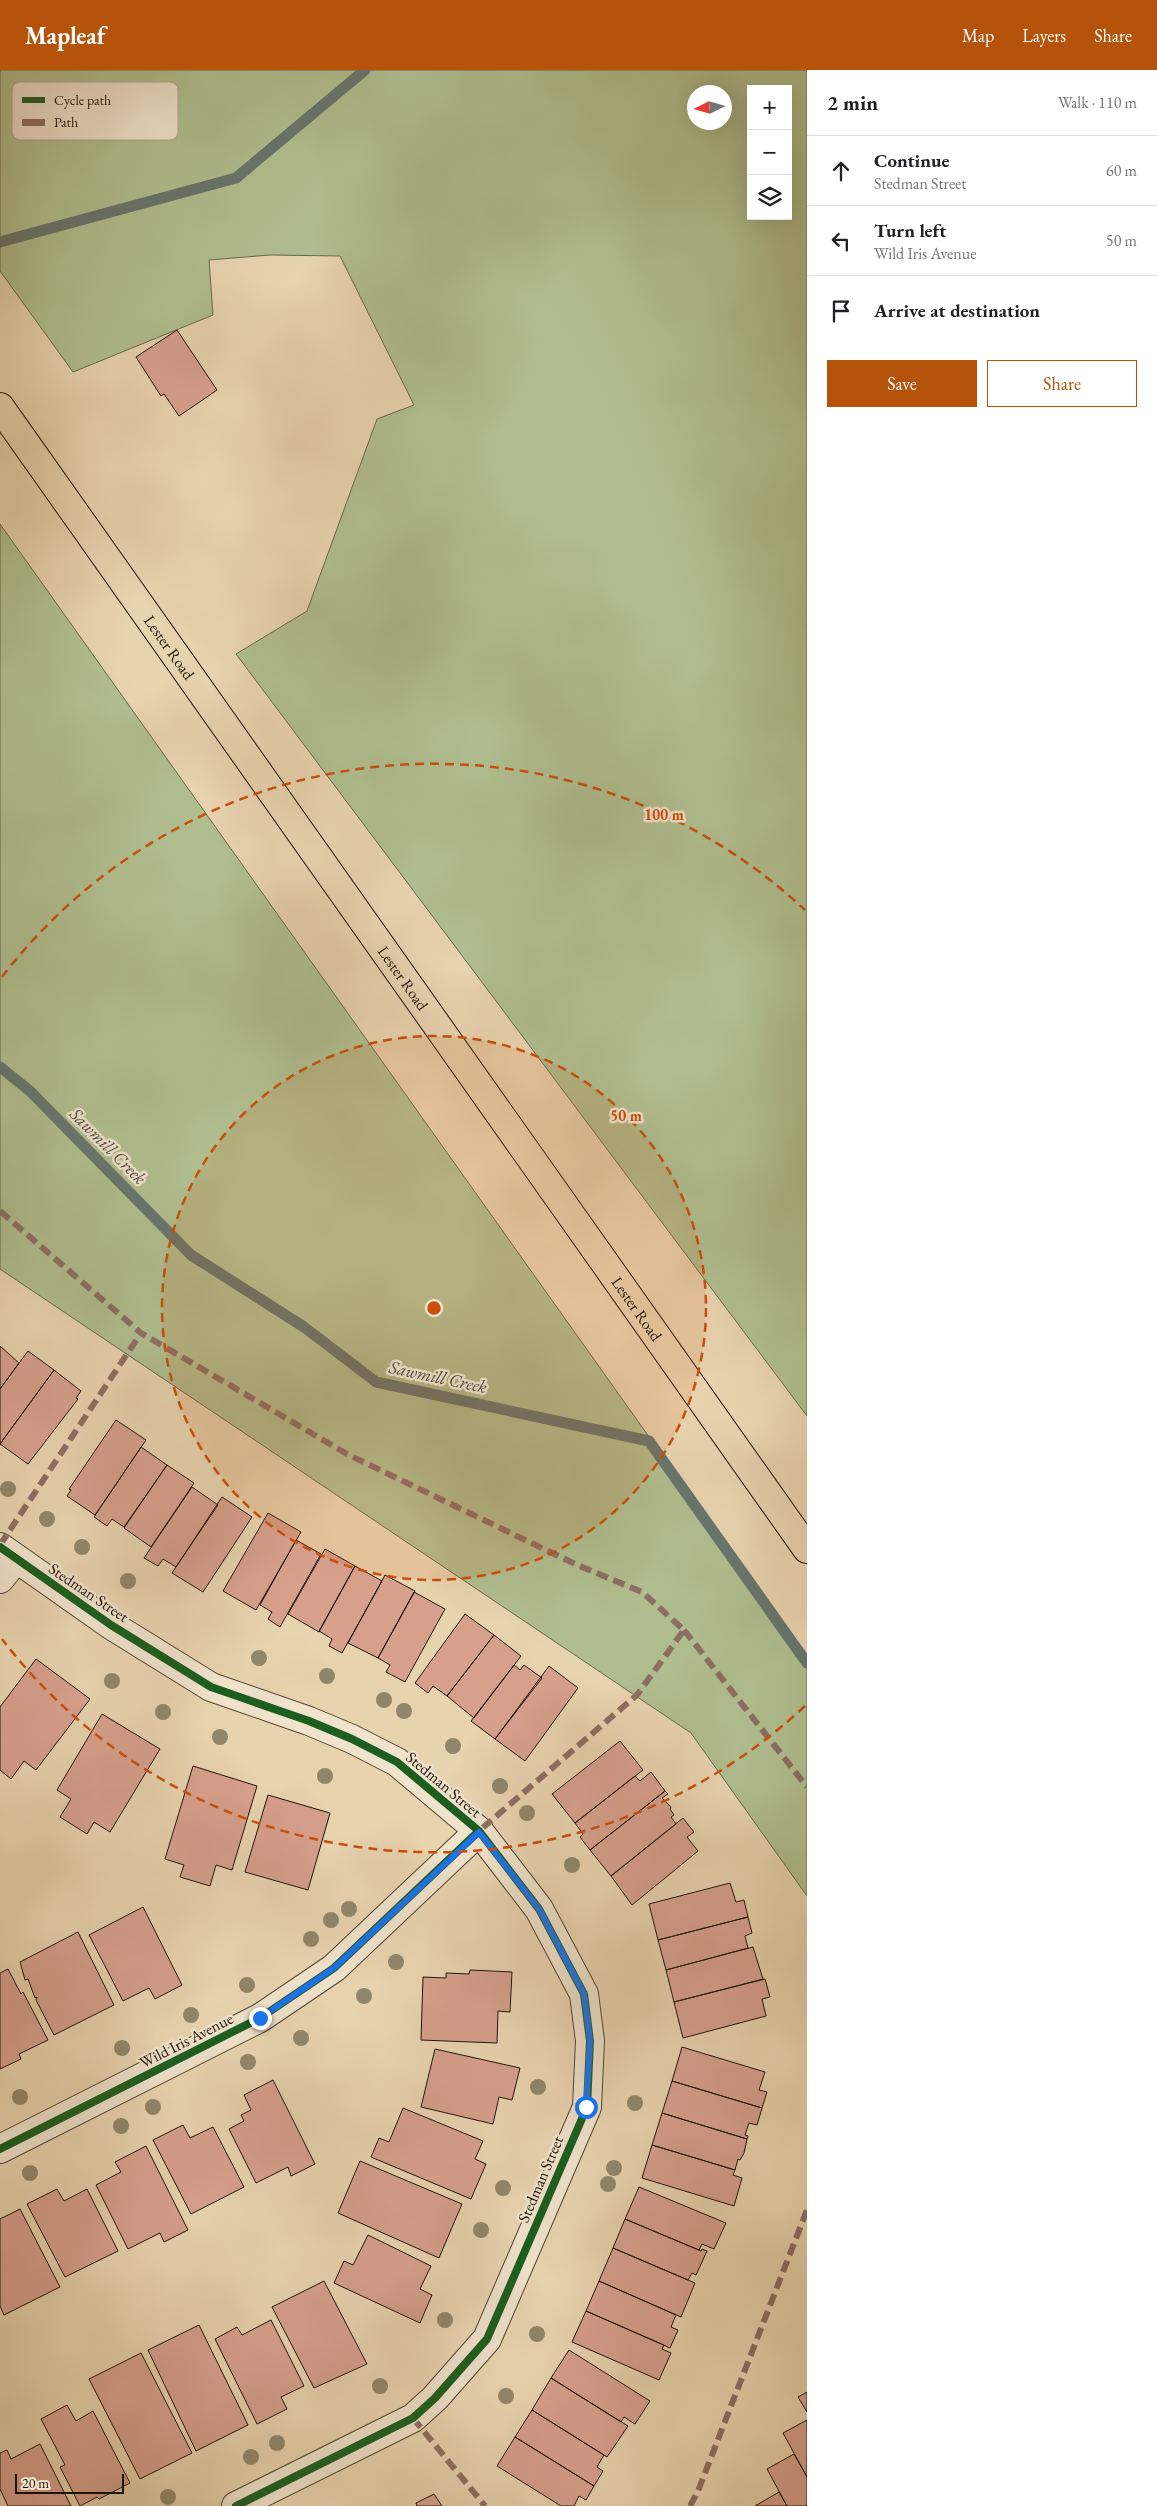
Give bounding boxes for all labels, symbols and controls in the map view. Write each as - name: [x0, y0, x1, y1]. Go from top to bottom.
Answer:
- text: Mapleaf: [25, 20, 106, 51]
- text: Map: [962, 24, 994, 47]
- text: Layers: [1022, 24, 1066, 47]
- text: Share: [1094, 24, 1132, 47]
- legend: [12, 82, 178, 140]
- north arrow: [687, 85, 732, 130]
- map controls: [747, 85, 792, 220]
- button: +: [747, 85, 792, 130]
- text: 2 min: [827, 89, 878, 116]
- text: Cycle path: [54, 91, 111, 109]
- text: Walk · 110 m: [1058, 92, 1137, 113]
- text: Path: [54, 113, 78, 131]
- button: −: [747, 130, 792, 175]
- text: Continue: [874, 148, 949, 173]
- icon: ahead: [827, 157, 855, 185]
- text: 60 m: [1106, 160, 1137, 181]
- text: Stedman Street: [874, 173, 966, 194]
- button: layers: [747, 175, 792, 220]
- text: Turn left: [874, 218, 946, 243]
- icon: left: [827, 227, 855, 255]
- text: 50 m: [1106, 230, 1137, 251]
- text: Wild Iris Avenue: [874, 243, 976, 264]
- icon: arrive: [827, 297, 855, 325]
- text: Arrive at destination: [874, 298, 1040, 323]
- button: Save: [827, 360, 977, 407]
- button: Share: [987, 360, 1137, 407]
- street label: Lester Road: [139, 611, 200, 684]
- text: 100 m: [644, 805, 684, 824]
- street label: Lester Road: [373, 942, 433, 1015]
- water label: Sawmill Creek: [64, 1102, 152, 1189]
- text: 50 m: [610, 1106, 642, 1125]
- street label: Lester Road: [607, 1273, 667, 1346]
- centre of rings: [425, 1299, 443, 1317]
- water label: Sawmill Creek: [386, 1355, 489, 1398]
- street label: Stedman Street: [45, 1558, 133, 1627]
- street label: Stedman Street: [402, 1747, 486, 1822]
- route end: [249, 2007, 272, 2030]
- street label: Wild Iris Avenue: [136, 2008, 237, 2073]
- route start: [575, 2096, 598, 2119]
- street label: Stedman Street: [513, 2133, 568, 2226]
- scale bar: [15, 2471, 124, 2494]
- text: 20 m: [22, 2474, 49, 2492]

